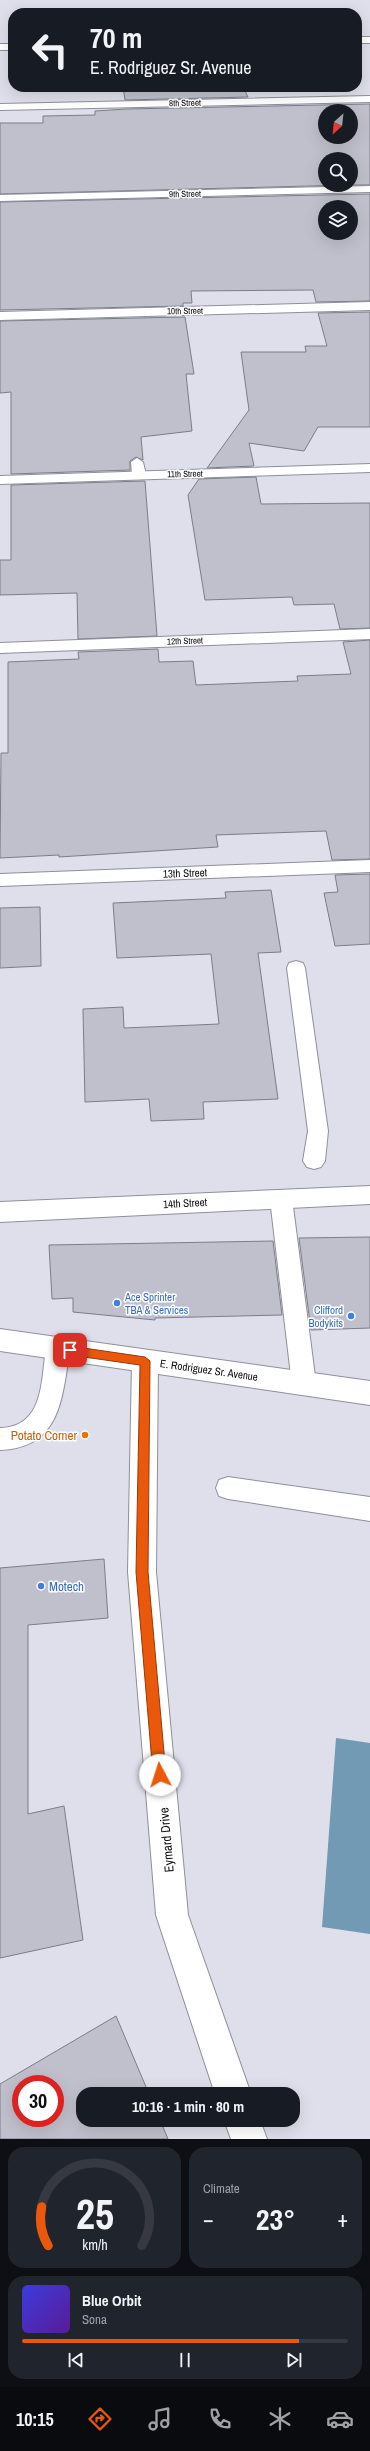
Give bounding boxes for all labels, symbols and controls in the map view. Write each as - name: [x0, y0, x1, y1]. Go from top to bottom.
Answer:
- text: 70 m: [90, 19, 142, 57]
- icon: left: [24, 24, 76, 76]
- text: E. Rodriguez Sr. Avenue: [90, 55, 251, 80]
- street label: 8th Street: [169, 97, 201, 109]
- north arrow: [318, 104, 358, 144]
- map controls: [318, 104, 358, 240]
- button: search: [318, 152, 358, 192]
- street label: 9th Street: [169, 188, 201, 200]
- button: layers: [318, 200, 358, 240]
- street label: 10th Street: [167, 305, 203, 317]
- street label: 11th Street: [167, 468, 203, 480]
- street label: 12th Street: [167, 634, 203, 648]
- street label: 13th Street: [163, 865, 208, 881]
- street label: 14th Street: [163, 1195, 208, 1211]
- place label: Ace Sprinter TBA & Services: [124, 1290, 189, 1317]
- marker: Ace Sprinter TBA & Services: [112, 1298, 122, 1308]
- place label: Clifford Bodykits: [308, 1303, 343, 1330]
- marker: Clifford Bodykits: [346, 1311, 356, 1321]
- pin: [53, 1333, 87, 1367]
- icon: arrive: [59, 1339, 81, 1361]
- street label: E. Rodriguez Sr. Avenue: [159, 1356, 259, 1384]
- place label: Potato Corner: [11, 1427, 77, 1444]
- marker: Potato Corner: [80, 1430, 90, 1440]
- place label: Motech: [49, 1578, 84, 1595]
- marker: Motech: [36, 1581, 46, 1591]
- position arrow: [139, 1754, 181, 1796]
- street label: Eymard Drive: [155, 1807, 178, 1873]
- speed limit sign: 30: [12, 2075, 64, 2127]
- text: 10:16 · 1 min · 80 m: [132, 2096, 244, 2117]
- text: Climate: [203, 2180, 240, 2197]
- text: 25: [76, 2185, 113, 2241]
- text: 23°: [256, 2199, 295, 2239]
- text: −: [203, 2204, 214, 2234]
- text: +: [337, 2204, 348, 2234]
- text: km/h: [82, 2234, 107, 2253]
- text: Blue Orbit: [82, 2290, 141, 2311]
- text: Sona: [82, 2311, 107, 2328]
- icon: previous: [65, 2349, 87, 2371]
- icon: pause: [174, 2349, 196, 2371]
- icon: next: [283, 2349, 305, 2371]
- icon: directions: [86, 2405, 114, 2433]
- icon: music: [146, 2405, 174, 2433]
- icon: phone: [206, 2405, 234, 2433]
- icon: climate: [266, 2405, 294, 2433]
- icon: car: [326, 2405, 354, 2433]
- text: 10:15: [16, 2407, 54, 2432]

